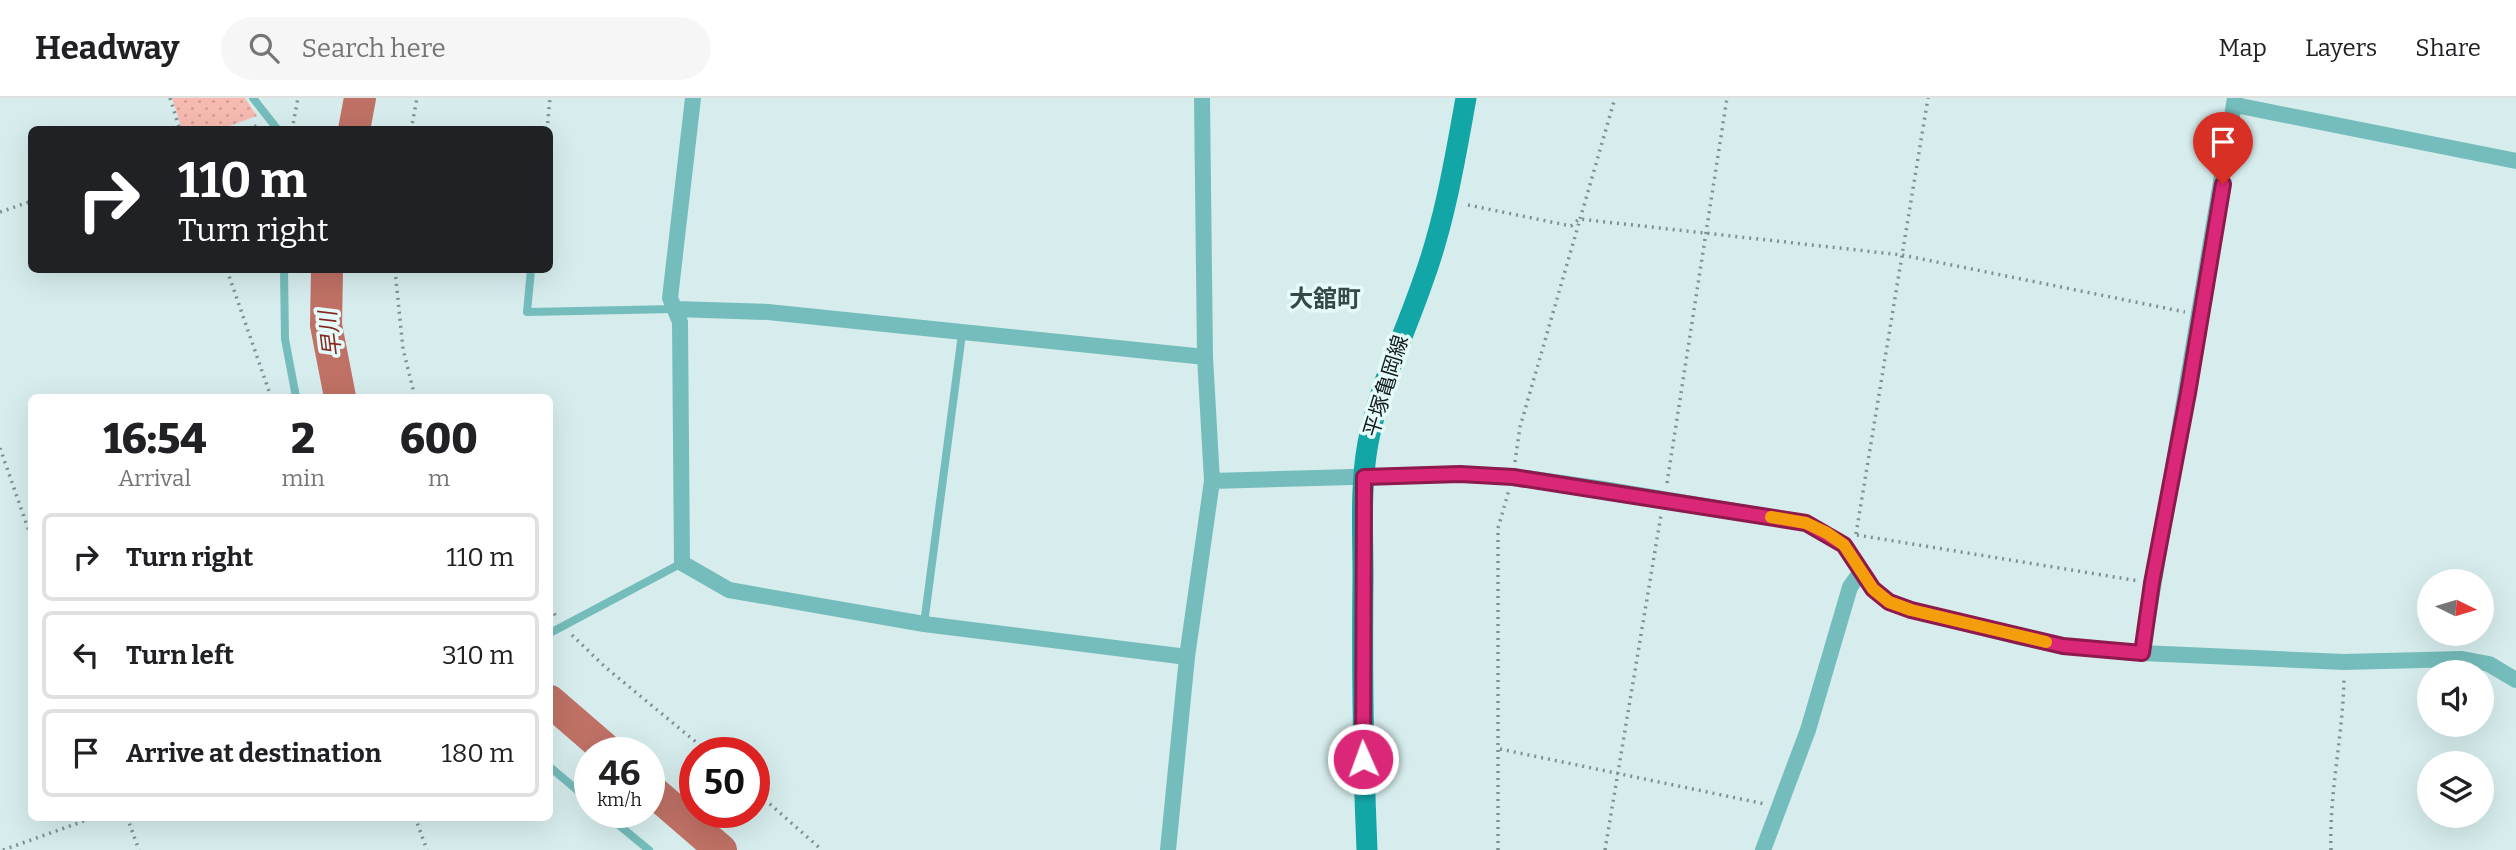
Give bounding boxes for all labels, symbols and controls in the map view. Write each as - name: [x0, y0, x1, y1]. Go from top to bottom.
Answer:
- search box: [221, 17, 711, 80]
- text: Headway: [35, 28, 179, 68]
- icon: search: [245, 29, 283, 67]
- text: Search here: [301, 33, 446, 64]
- text: Map: [2219, 34, 2267, 62]
- text: Layers: [2305, 34, 2377, 62]
- text: Share: [2415, 34, 2481, 62]
- pin: [2193, 112, 2253, 184]
- icon: arrive: [2204, 123, 2242, 161]
- text: 110 m: [178, 151, 307, 210]
- icon: right: [63, 154, 154, 245]
- text: Turn right: [178, 211, 329, 249]
- district label: 大舘町: [1289, 285, 1361, 313]
- water label: 早川: [313, 306, 347, 359]
- street label: 平塚亀岡線: [1358, 332, 1414, 440]
- text: 16:54: [103, 414, 206, 464]
- text: 2: [291, 414, 315, 464]
- text: 600: [400, 414, 478, 464]
- text: Arrival: [118, 464, 191, 492]
- text: min: [281, 464, 325, 492]
- text: m: [428, 464, 450, 492]
- icon: right: [67, 538, 105, 576]
- text: Turn right: [126, 542, 253, 573]
- text: 110 m: [446, 542, 514, 573]
- north arrow: [2417, 569, 2494, 646]
- map controls: [2417, 569, 2494, 828]
- icon: left: [67, 636, 105, 674]
- text: Turn left: [126, 640, 234, 671]
- text: 310 m: [442, 640, 514, 671]
- button: sound: [2417, 660, 2494, 737]
- position arrow: [1326, 722, 1400, 796]
- icon: arrive: [67, 734, 105, 772]
- speed limit sign: 50: [679, 737, 770, 828]
- text: Arrive at destination: [126, 738, 381, 769]
- text: 180 m: [441, 738, 514, 769]
- button: layers: [2417, 751, 2494, 828]
- text: 46: [598, 752, 641, 794]
- text: km/h: [597, 789, 642, 811]

